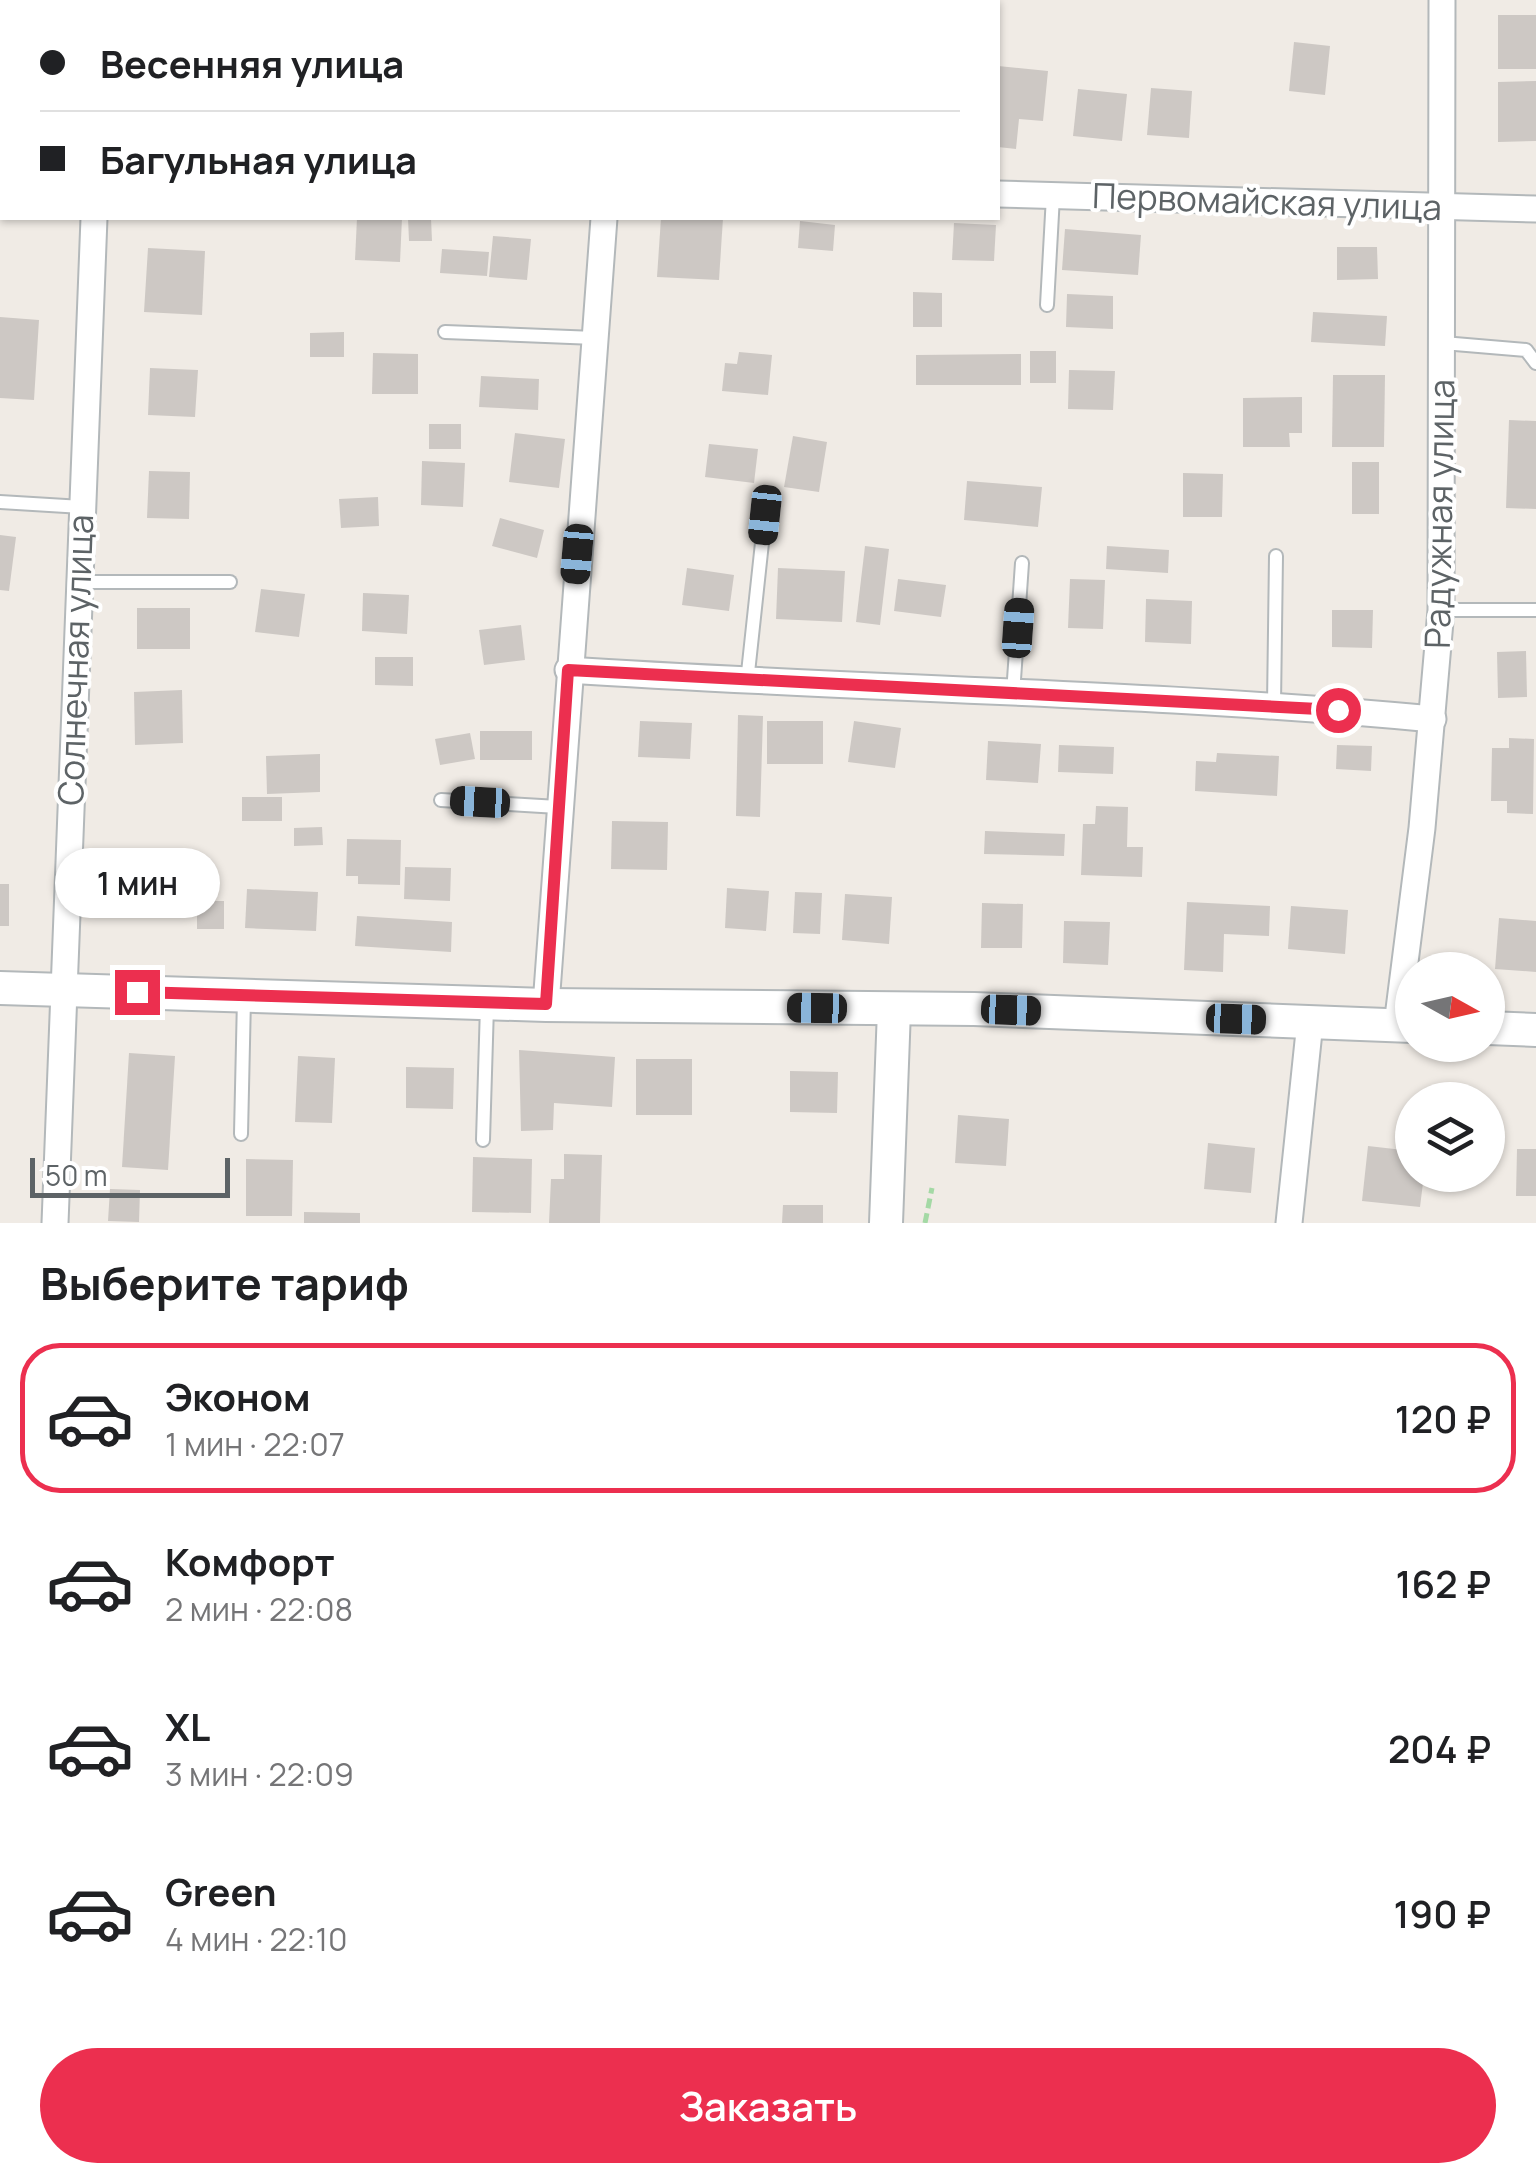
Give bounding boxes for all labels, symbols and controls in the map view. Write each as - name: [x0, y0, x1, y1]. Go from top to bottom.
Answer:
- text: Весенняя улица: [100, 37, 404, 89]
- text: Багульная улица: [100, 133, 417, 185]
- street label: Первомайская улица: [1091, 171, 1443, 231]
- street label: Радужная улица: [1413, 379, 1465, 649]
- car: [747, 484, 783, 546]
- street label: Солнечная улица: [46, 514, 104, 806]
- car: [559, 523, 595, 585]
- car: [1001, 597, 1035, 659]
- route start: [1316, 688, 1361, 733]
- car: [449, 785, 511, 819]
- callout: 1 мин: [54, 847, 220, 917]
- text: 1 мин: [97, 861, 178, 905]
- north arrow: [1395, 952, 1505, 1062]
- map controls: [1395, 952, 1505, 1192]
- route end: [115, 970, 160, 1015]
- car: [787, 992, 847, 1024]
- car: [980, 994, 1042, 1026]
- car: [1205, 1003, 1267, 1035]
- button: layers: [1395, 1082, 1505, 1192]
- scale bar: [30, 1153, 230, 1198]
- text: 50 m: [45, 1156, 108, 1194]
- text: Выберите тариф: [40, 1252, 409, 1314]
- text: Эконом: [165, 1370, 311, 1422]
- icon: car: [45, 1373, 135, 1463]
- text: 120 ₽: [1395, 1392, 1491, 1444]
- text: 1 мин · 22:07: [165, 1422, 345, 1466]
- text: Комфорт: [165, 1535, 335, 1587]
- icon: car: [45, 1538, 135, 1628]
- text: 162 ₽: [1396, 1557, 1491, 1609]
- text: 2 мин · 22:08: [165, 1587, 353, 1631]
- text: XL: [165, 1700, 210, 1752]
- icon: car: [45, 1703, 135, 1793]
- text: 204 ₽: [1388, 1722, 1491, 1774]
- text: 3 мин · 22:09: [165, 1752, 354, 1796]
- text: Green: [165, 1865, 277, 1917]
- icon: car: [45, 1868, 135, 1958]
- text: 190 ₽: [1393, 1887, 1491, 1939]
- text: 4 мин · 22:10: [165, 1917, 348, 1961]
- button: Заказать: [40, 2048, 1496, 2163]

